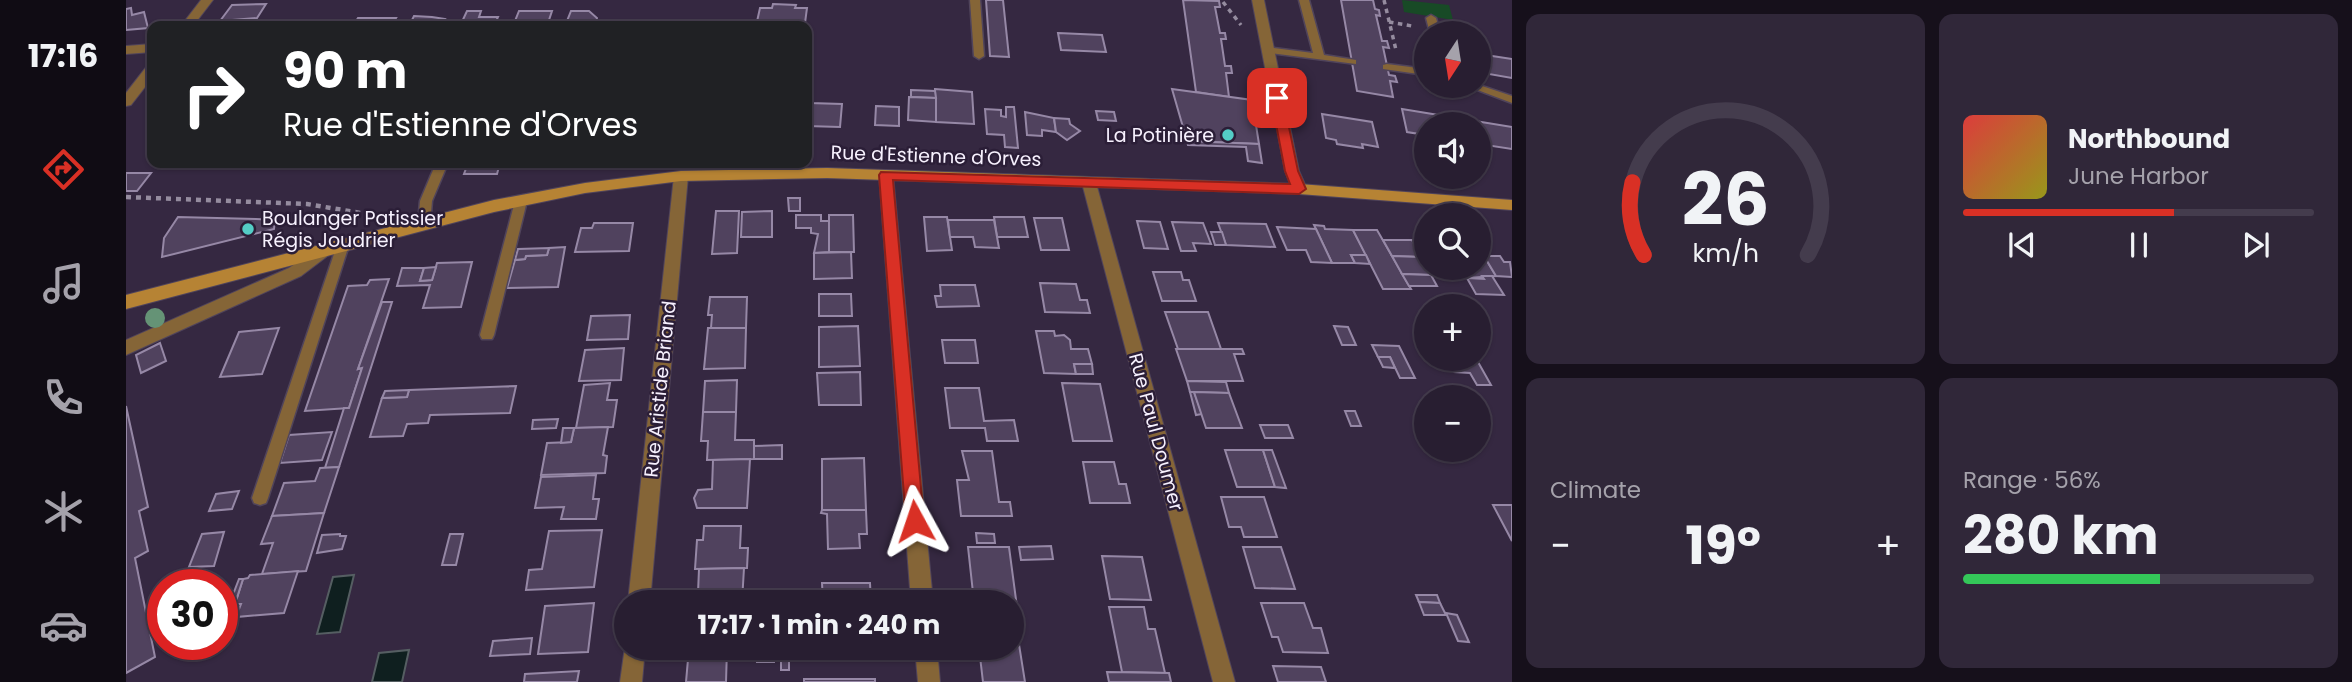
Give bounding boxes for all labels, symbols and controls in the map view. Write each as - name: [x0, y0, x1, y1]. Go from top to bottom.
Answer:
- north arrow: [1414, 21, 1491, 98]
- map controls: [1414, 21, 1491, 462]
- text: 17:16: [28, 33, 98, 78]
- text: 90 m: [283, 37, 407, 105]
- icon: right: [168, 49, 259, 140]
- pin: [1247, 68, 1307, 128]
- icon: arrive: [1258, 79, 1296, 117]
- text: Rue d'Estienne d'Orves: [283, 102, 638, 147]
- button: sound: [1414, 112, 1491, 189]
- text: Northbound: [2068, 121, 2230, 157]
- place label: La Potinière: [1106, 122, 1214, 149]
- marker: La Potinière: [1220, 127, 1236, 143]
- street label: Rue d'Estienne d'Orves: [830, 139, 1042, 173]
- icon: directions: [39, 145, 88, 194]
- text: 26: [1682, 150, 1769, 251]
- text: June Harbor: [2068, 160, 2209, 192]
- button: search: [1414, 203, 1491, 280]
- place label: Boulanger Patissier Régis Joudrier: [262, 205, 443, 254]
- marker: Boulanger Patissier Régis Joudrier: [240, 221, 256, 237]
- icon: previous: [2003, 226, 2041, 264]
- icon: pause: [2120, 226, 2158, 264]
- icon: next: [2237, 226, 2275, 264]
- text: km/h: [1692, 236, 1759, 271]
- icon: music: [39, 259, 88, 308]
- button: +: [1414, 294, 1491, 371]
- street label: Rue Aristide Briand: [637, 299, 683, 479]
- street label: Rue Paul Doumer: [1122, 350, 1190, 514]
- icon: phone: [39, 373, 88, 422]
- button: −: [1414, 385, 1491, 462]
- text: Range · 56%: [1963, 464, 2101, 496]
- text: Climate: [1550, 474, 1641, 506]
- position arrow: [878, 484, 952, 558]
- icon: climate: [39, 487, 88, 536]
- text: 280 km: [1963, 499, 2159, 572]
- text: 19°: [1685, 509, 1761, 582]
- text: −: [1550, 519, 1571, 572]
- text: +: [1875, 519, 1901, 572]
- speed limit sign: 30: [147, 569, 238, 660]
- icon: car: [39, 601, 88, 650]
- text: 17:17 · 1 min · 240 m: [698, 607, 940, 643]

